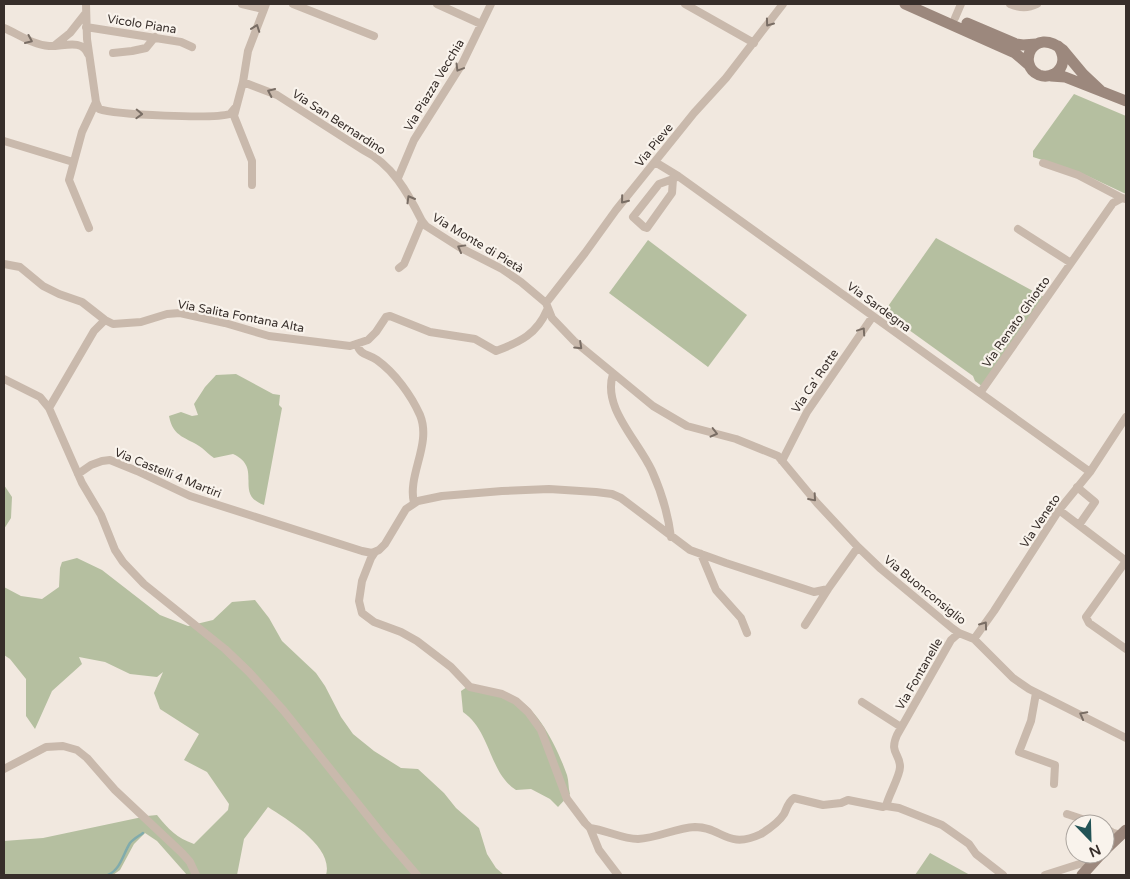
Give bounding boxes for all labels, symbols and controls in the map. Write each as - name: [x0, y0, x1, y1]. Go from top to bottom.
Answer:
- street label: Vicolo Piana: [106, 12, 178, 36]
- one-way arrow: [766, 17, 774, 26]
- one-way arrow: [250, 24, 260, 33]
- one-way arrow: [24, 33, 33, 44]
- street label: Via Piazza Vecchia: [401, 36, 467, 134]
- one-way arrow: [455, 62, 465, 71]
- street label: Via San Bernardino: [290, 86, 388, 158]
- one-way arrow: [267, 88, 276, 99]
- one-way arrow: [136, 108, 144, 119]
- street label: Via Pieve: [632, 120, 676, 170]
- one-way arrow: [621, 194, 630, 203]
- one-way arrow: [406, 196, 416, 205]
- street label: Via Monte di Pietà: [430, 210, 526, 276]
- one-way arrow: [458, 244, 467, 254]
- street label: Via Renato Ghiotto: [979, 274, 1053, 370]
- street label: Via Sardegna: [844, 279, 914, 335]
- street label: Via Salita Fontana Alta: [177, 297, 305, 335]
- one-way arrow: [856, 327, 865, 337]
- one-way arrow: [574, 340, 583, 349]
- street label: Via Ca' Rotte: [789, 346, 841, 415]
- one-way arrow: [710, 427, 719, 438]
- street label: Via Castelli 4 Martiri: [113, 445, 223, 501]
- street label: Via Veneto: [1017, 492, 1063, 550]
- one-way arrow: [808, 493, 817, 502]
- street label: Via Buonconsiglio: [881, 553, 969, 627]
- one-way arrow: [978, 621, 987, 631]
- street label: Via Fontanelle: [893, 635, 945, 712]
- one-way arrow: [1079, 711, 1088, 721]
- north arrow: [1065, 814, 1115, 864]
- text: N: [1086, 840, 1103, 861]

